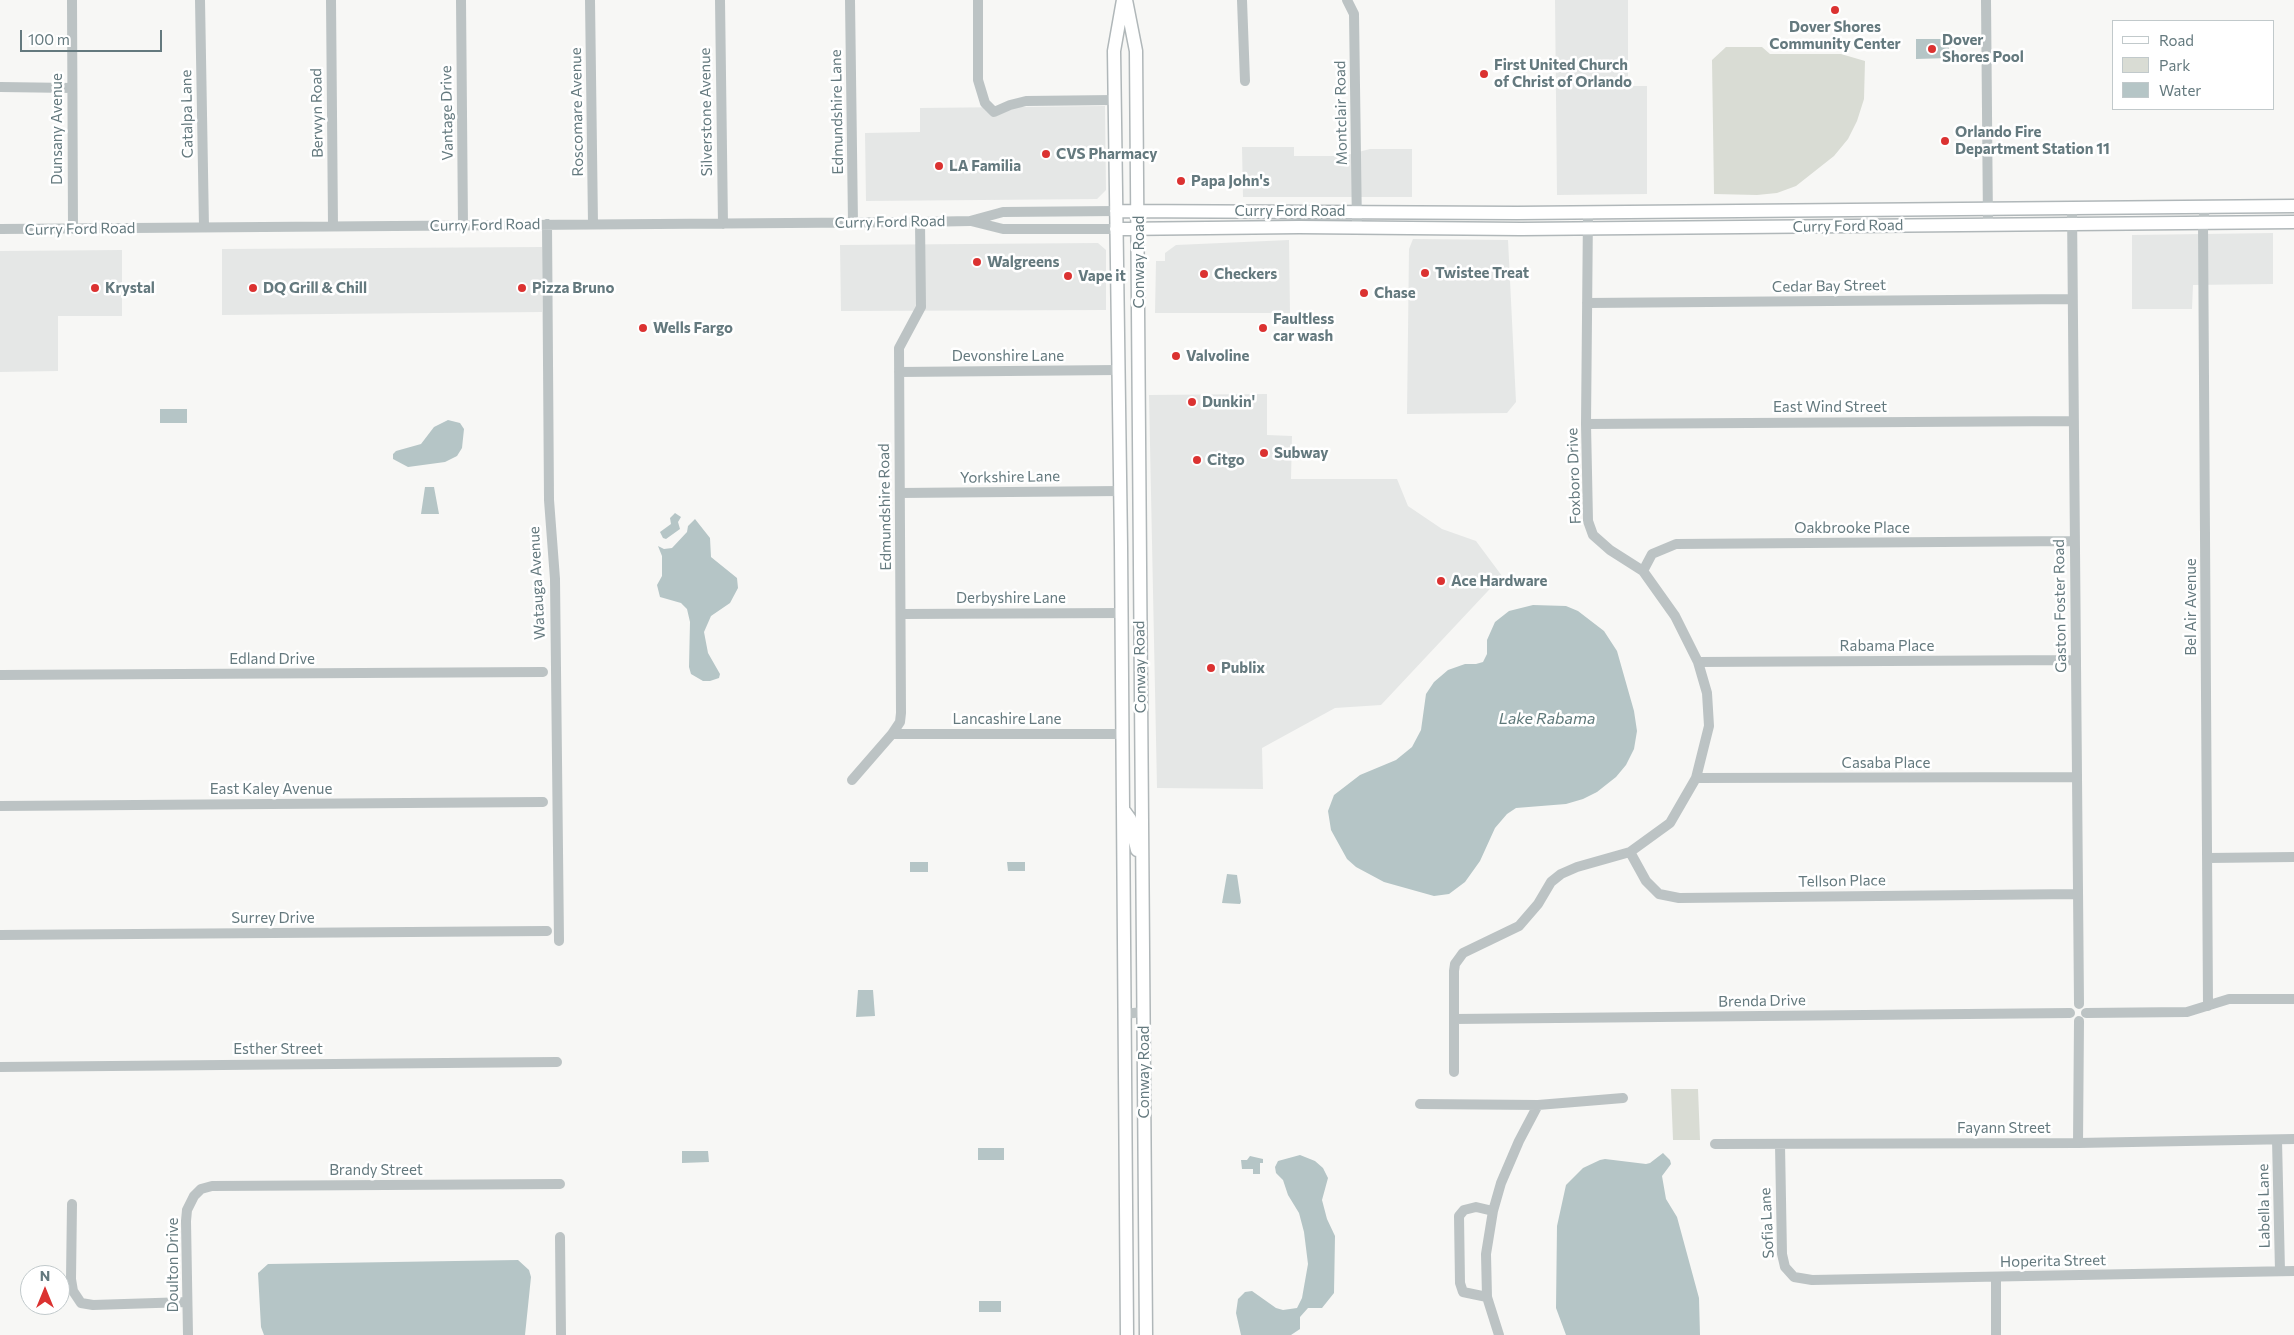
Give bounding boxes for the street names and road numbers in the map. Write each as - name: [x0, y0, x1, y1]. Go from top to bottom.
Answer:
- street label: Roscomare Avenue: [567, 47, 587, 177]
- street label: Silverstone Avenue: [696, 47, 716, 177]
- street label: Edmundshire Lane: [827, 49, 847, 175]
- street label: Montclair Road: [1331, 60, 1351, 166]
- street label: Vantage Drive: [437, 65, 457, 161]
- street label: Berwyn Road: [307, 68, 327, 158]
- street label: Catalpa Lane: [177, 70, 197, 158]
- street label: Dunsany Avenue: [48, 73, 66, 185]
- street label: Curry Ford Road: [1235, 202, 1345, 220]
- street label: Curry Ford Road: [834, 212, 946, 232]
- street label: Curry Ford Road: [429, 215, 541, 235]
- street label: Conway Road: [1130, 216, 1148, 308]
- street label: Curry Ford Road: [1792, 216, 1904, 236]
- street label: Curry Ford Road: [24, 219, 136, 239]
- street label: Cedar Bay Street: [1772, 276, 1886, 296]
- street label: Devonshire Lane: [952, 347, 1064, 365]
- street label: East Wind Street: [1773, 398, 1887, 416]
- street label: Foxboro Drive: [1563, 427, 1585, 525]
- street label: Edmundshire Road: [875, 443, 895, 571]
- street label: Yorkshire Lane: [960, 467, 1060, 487]
- street label: Oakbrooke Place: [1794, 519, 1910, 537]
- street label: Watauga Avenue: [525, 526, 549, 640]
- street label: Gaston Foster Road: [2050, 539, 2070, 673]
- street label: Bel Air Avenue: [2182, 558, 2200, 656]
- street label: Derbyshire Lane: [956, 589, 1066, 607]
- street label: Conway Road: [1130, 620, 1150, 714]
- street label: Rabama Place: [1840, 637, 1934, 655]
- street label: Edland Drive: [229, 650, 315, 668]
- street label: Lancashire Lane: [952, 710, 1062, 728]
- street label: Casaba Place: [1842, 754, 1930, 772]
- street label: East Kaley Avenue: [210, 780, 332, 798]
- street label: Tellson Place: [1798, 871, 1886, 891]
- street label: Surrey Drive: [231, 909, 315, 927]
- street label: Brenda Drive: [1718, 991, 1806, 1011]
- street label: Conway Road: [1135, 1026, 1153, 1118]
- street label: Esther Street: [233, 1040, 323, 1058]
- street label: Fayann Street: [1957, 1119, 2051, 1137]
- street label: Brandy Street: [329, 1161, 423, 1179]
- street label: Labella Lane: [2254, 1164, 2274, 1248]
- street label: Sofia Lane: [1756, 1187, 1778, 1259]
- street label: Doulton Drive: [164, 1218, 182, 1312]
- street label: Hoperita Street: [2000, 1251, 2106, 1271]

